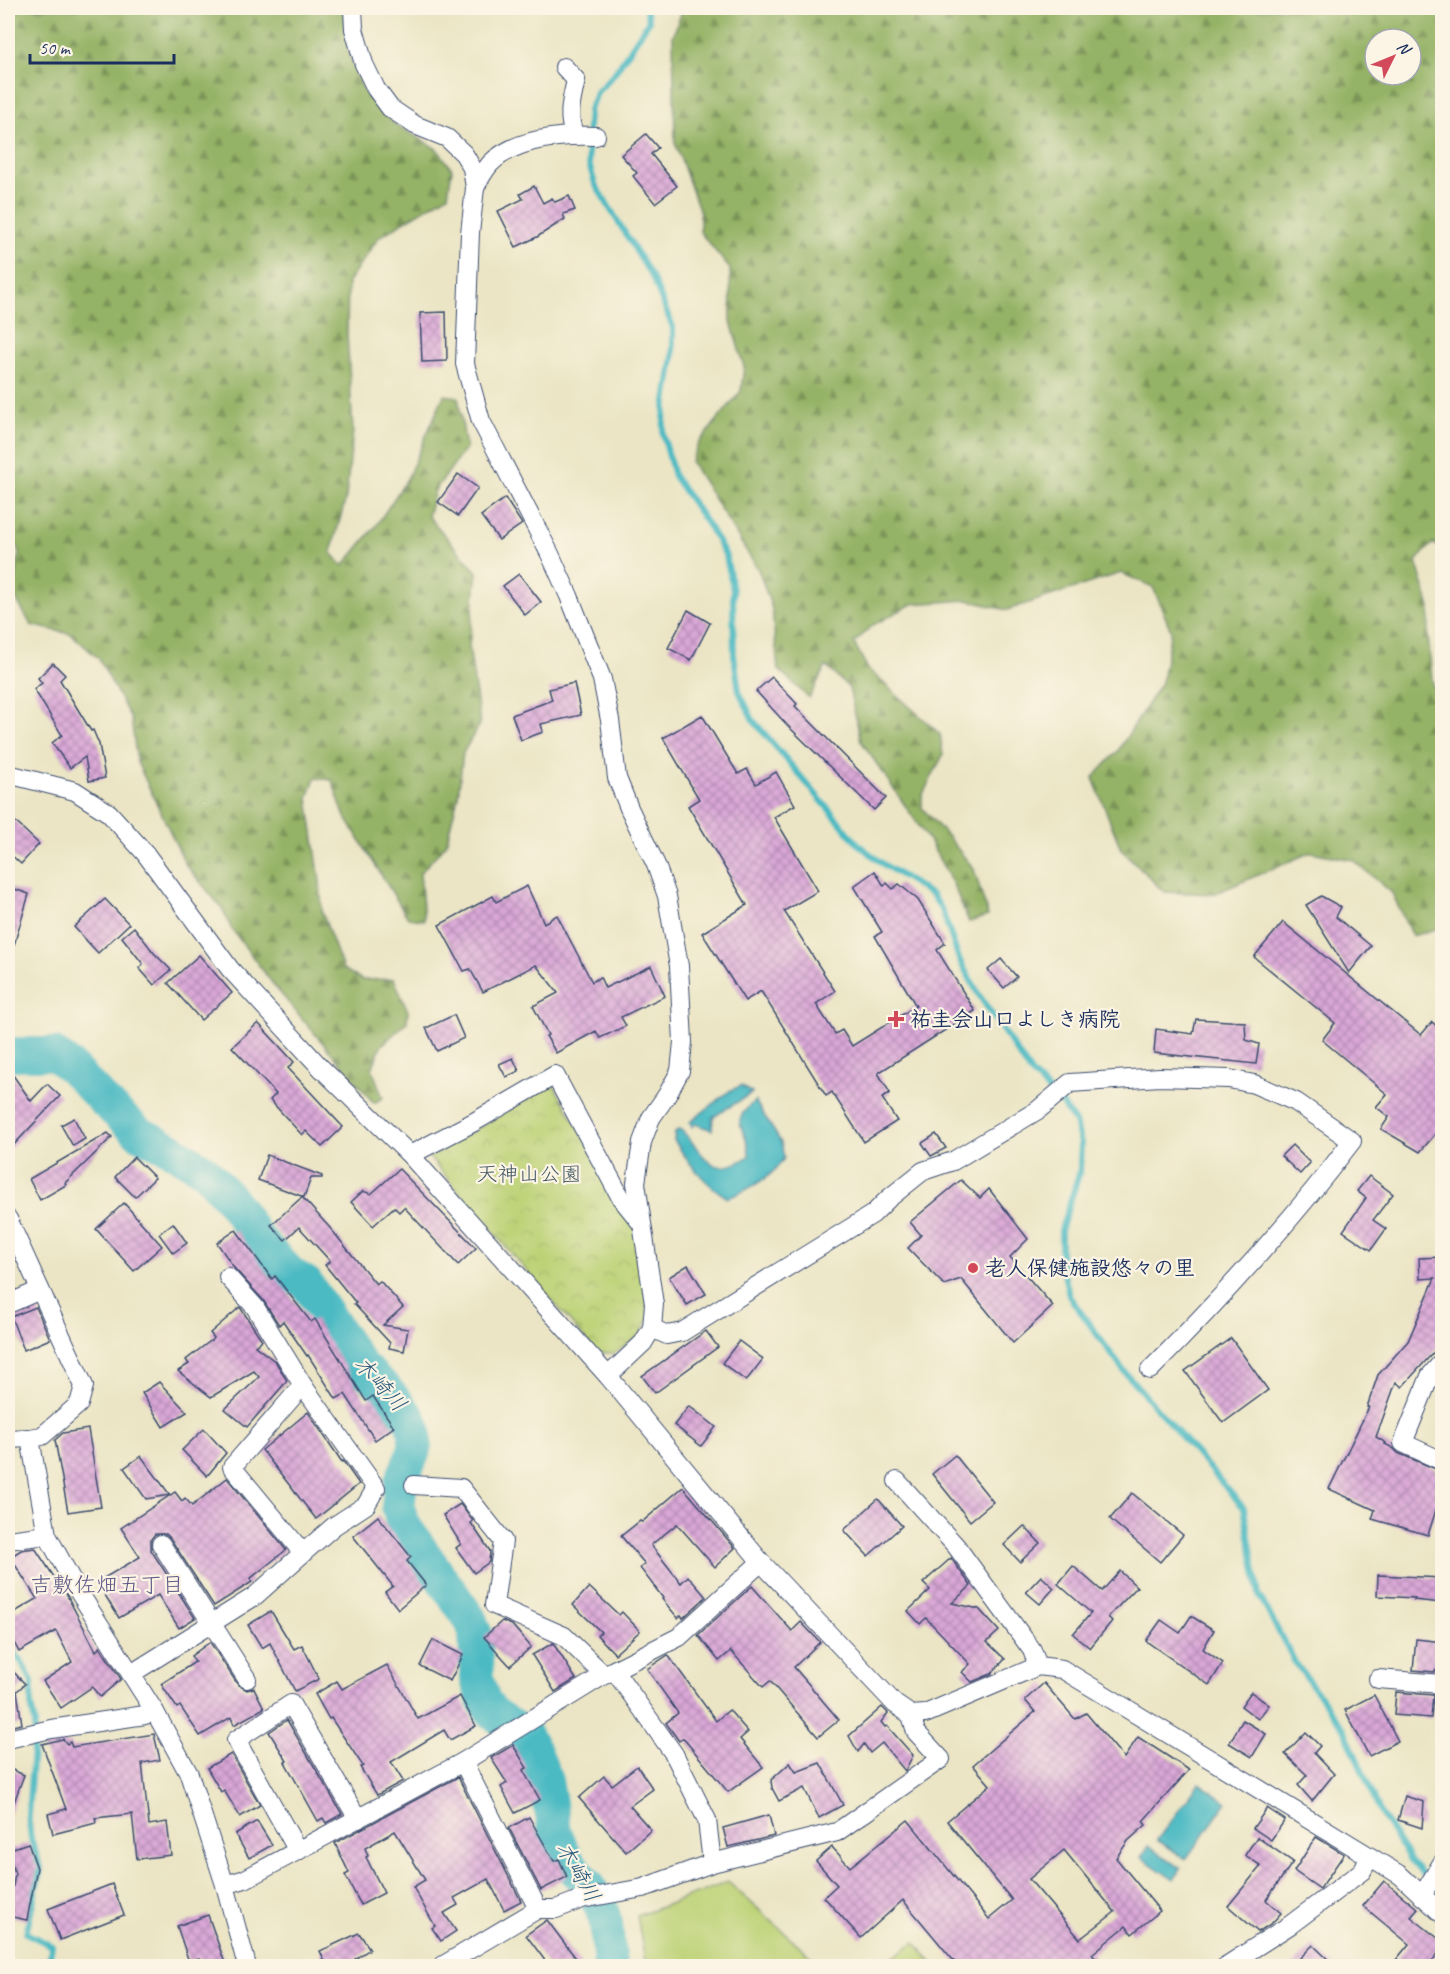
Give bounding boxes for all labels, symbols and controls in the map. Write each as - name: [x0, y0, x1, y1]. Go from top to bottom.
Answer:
- scale bar: [30, 27, 174, 65]
- north arrow: [1363, 27, 1423, 87]
- text: 50 m: [39, 37, 72, 59]
- text: N: [1393, 37, 1416, 60]
- place label: 祐圭会山口よしき病院: [910, 1006, 1120, 1032]
- marker: 祐圭会山口よしき病院: [887, 1010, 905, 1028]
- park label: 天神山公園: [477, 1161, 582, 1187]
- place label: 老人保健施設悠々の里: [985, 1255, 1195, 1281]
- marker: 老人保健施設悠々の里: [966, 1261, 980, 1275]
- water label: 木崎川: [348, 1350, 412, 1418]
- district label: 吉敷佐畑五丁目: [30, 1571, 184, 1599]
- water label: 木崎川: [549, 1836, 607, 1908]

